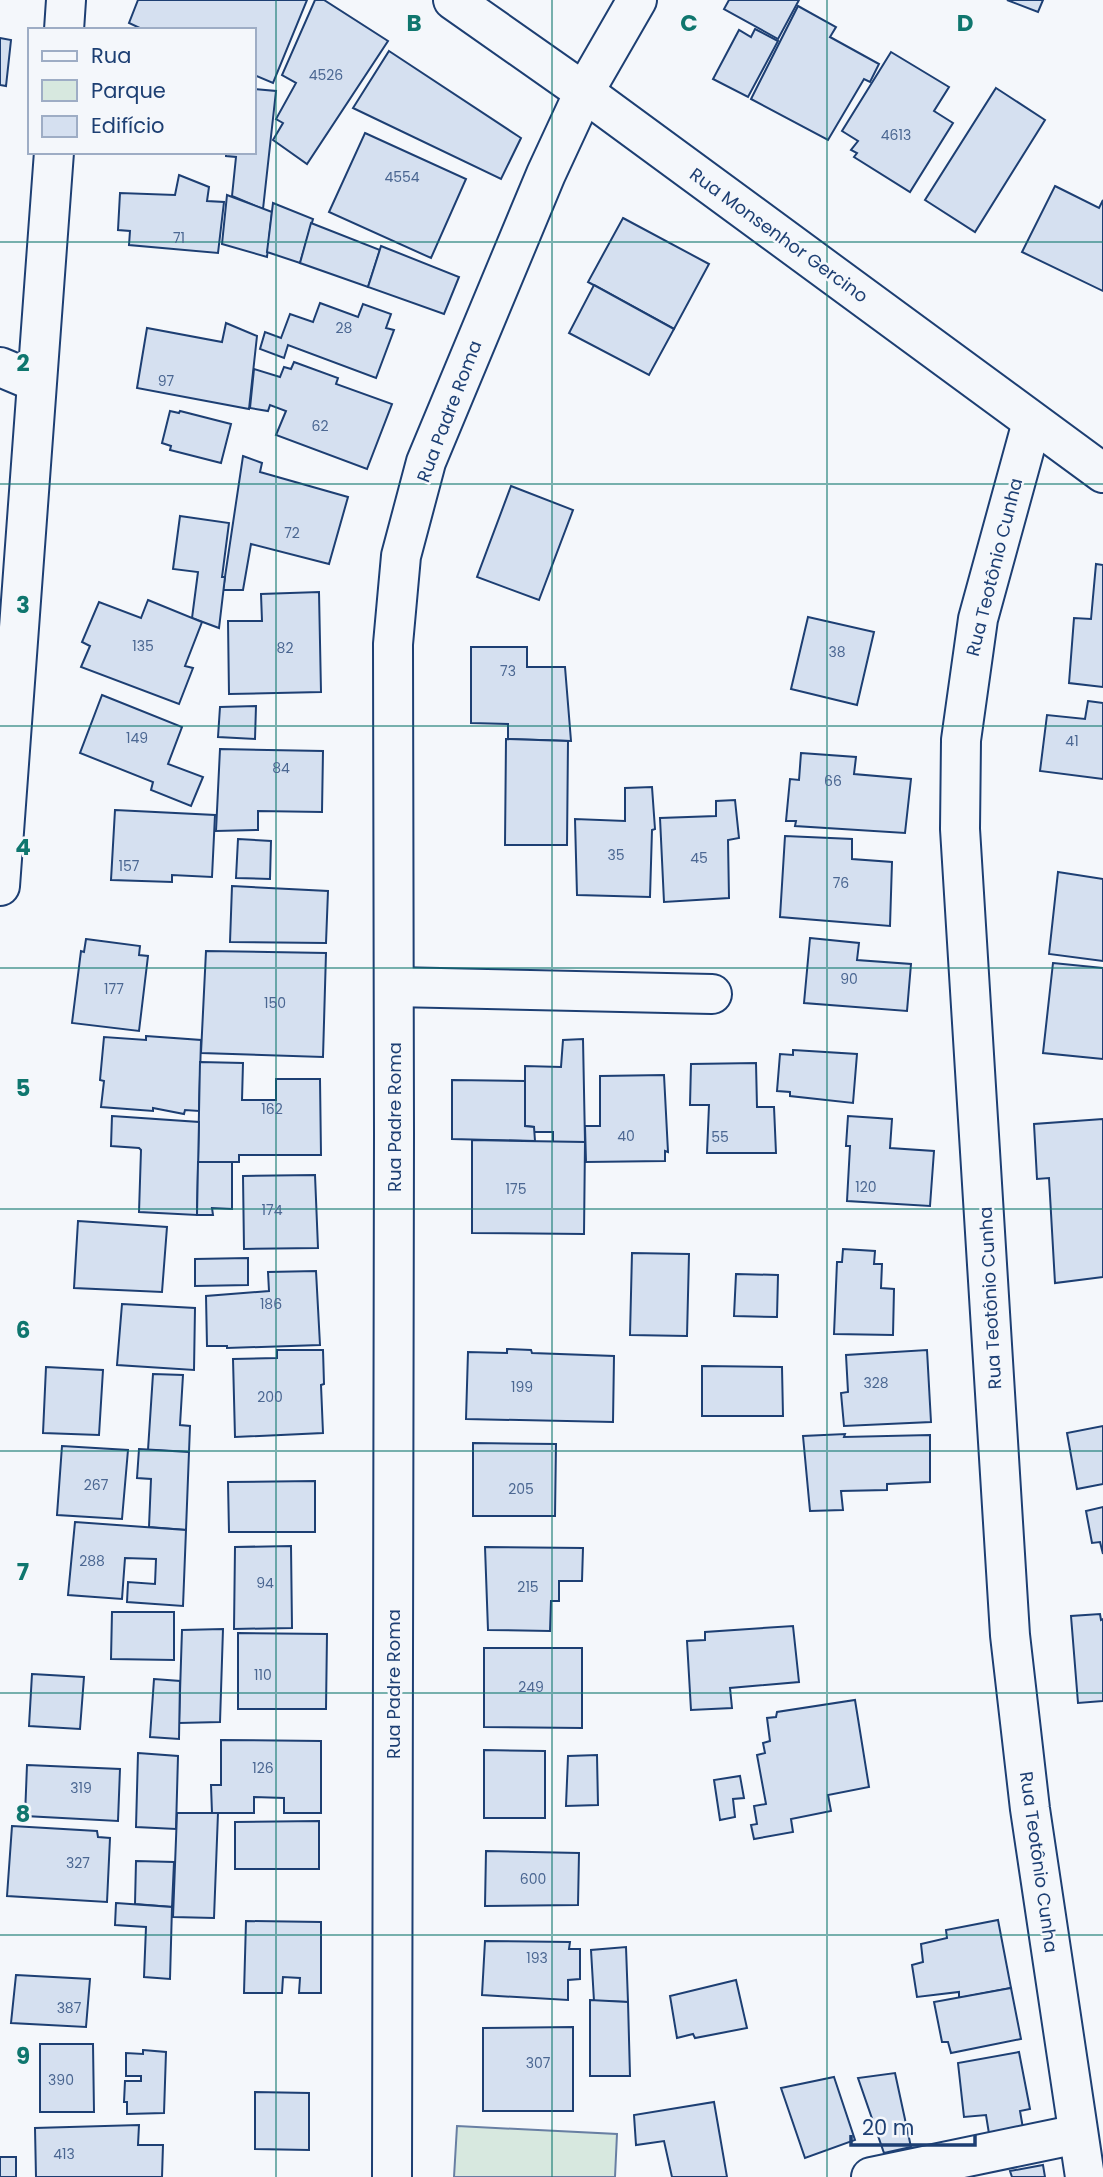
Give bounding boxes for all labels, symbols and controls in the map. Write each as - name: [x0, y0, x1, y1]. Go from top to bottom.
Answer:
- text: B: [406, 7, 422, 39]
- text: C: [680, 7, 698, 39]
- text: D: [957, 7, 973, 39]
- legend: [28, 28, 256, 154]
- text: Rua: [91, 41, 131, 70]
- house number: 4526: [309, 65, 343, 85]
- text: Parque: [91, 76, 166, 105]
- text: Edifício: [91, 111, 165, 140]
- house number: 4613: [881, 125, 911, 145]
- street label: Rua Monsenhor Gercino: [685, 162, 873, 308]
- house number: 4554: [384, 167, 420, 187]
- house number: 71: [173, 228, 185, 248]
- house number: 28: [336, 318, 353, 338]
- street label: Rua Padre Roma: [410, 336, 488, 486]
- text: 2: [16, 347, 30, 379]
- house number: 97: [158, 371, 175, 391]
- house number: 62: [312, 416, 328, 436]
- street label: Rua Teotônio Cunha: [960, 475, 1028, 659]
- house number: 72: [284, 523, 300, 543]
- text: 3: [16, 589, 30, 621]
- house number: 135: [132, 636, 154, 656]
- house number: 82: [277, 638, 293, 658]
- house number: 38: [828, 642, 846, 662]
- house number: 73: [500, 661, 516, 681]
- house number: 149: [126, 728, 148, 748]
- house number: 41: [1065, 731, 1079, 751]
- house number: 84: [272, 758, 290, 778]
- house number: 66: [824, 771, 842, 791]
- text: 4: [15, 831, 31, 863]
- house number: 35: [607, 845, 625, 865]
- house number: 45: [690, 848, 708, 868]
- house number: 157: [119, 856, 140, 876]
- house number: 76: [833, 873, 849, 893]
- house number: 90: [840, 969, 858, 989]
- house number: 177: [104, 979, 124, 999]
- house number: 150: [264, 993, 286, 1013]
- street label: Rua Padre Roma: [382, 1042, 407, 1192]
- text: 5: [16, 1072, 30, 1104]
- house number: 162: [261, 1099, 283, 1119]
- house number: 40: [617, 1126, 635, 1146]
- house number: 55: [711, 1127, 729, 1147]
- house number: 120: [855, 1177, 877, 1197]
- house number: 175: [506, 1179, 526, 1199]
- house number: 174: [262, 1200, 283, 1220]
- street label: Rua Teotônio Cunha: [973, 1206, 1007, 1390]
- house number: 186: [260, 1294, 282, 1314]
- text: 6: [16, 1314, 30, 1346]
- house number: 328: [863, 1373, 889, 1393]
- house number: 199: [511, 1377, 533, 1397]
- house number: 200: [257, 1387, 283, 1407]
- house number: 267: [84, 1475, 109, 1495]
- house number: 205: [508, 1479, 534, 1499]
- house number: 288: [79, 1551, 105, 1571]
- text: 7: [17, 1556, 29, 1588]
- house number: 94: [256, 1573, 274, 1593]
- house number: 215: [517, 1577, 539, 1597]
- street label: Rua Padre Roma: [381, 1609, 406, 1759]
- house number: 110: [254, 1665, 272, 1685]
- house number: 249: [518, 1677, 544, 1697]
- house number: 126: [252, 1758, 274, 1778]
- street label: Rua Teotônio Cunha: [1014, 1770, 1064, 1954]
- house number: 319: [70, 1778, 92, 1798]
- text: 8: [16, 1798, 30, 1830]
- house number: 327: [66, 1853, 90, 1873]
- house number: 600: [520, 1869, 546, 1889]
- house number: 193: [526, 1948, 548, 1968]
- house number: 387: [57, 1998, 82, 2018]
- text: 9: [16, 2040, 30, 2072]
- house number: 307: [526, 2053, 551, 2073]
- house number: 390: [48, 2070, 74, 2090]
- scale bar: [851, 2104, 975, 2148]
- text: 20 m: [862, 2113, 915, 2142]
- house number: 413: [53, 2144, 75, 2164]

